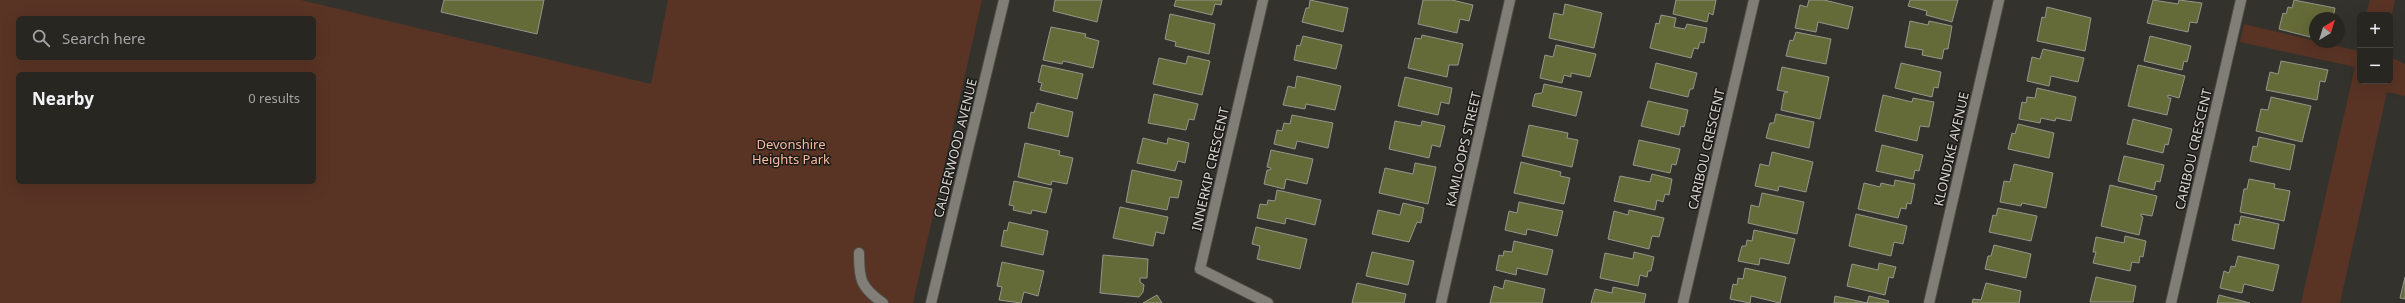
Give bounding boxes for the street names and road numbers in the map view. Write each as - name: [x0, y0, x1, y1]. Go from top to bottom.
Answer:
- street label: CALDERWOOD AVENUE: [929, 77, 981, 219]
- street label: CARIBOU CRESCENT: [1683, 86, 1729, 211]
- street label: CARIBOU CRESCENT: [2170, 86, 2216, 211]
- street label: KAMLOOPS STREET: [1441, 89, 1485, 208]
- street label: KLONDIKE AVENUE: [1929, 90, 1973, 208]
- street label: INNERKIP CRESCENT: [1187, 105, 1233, 233]

